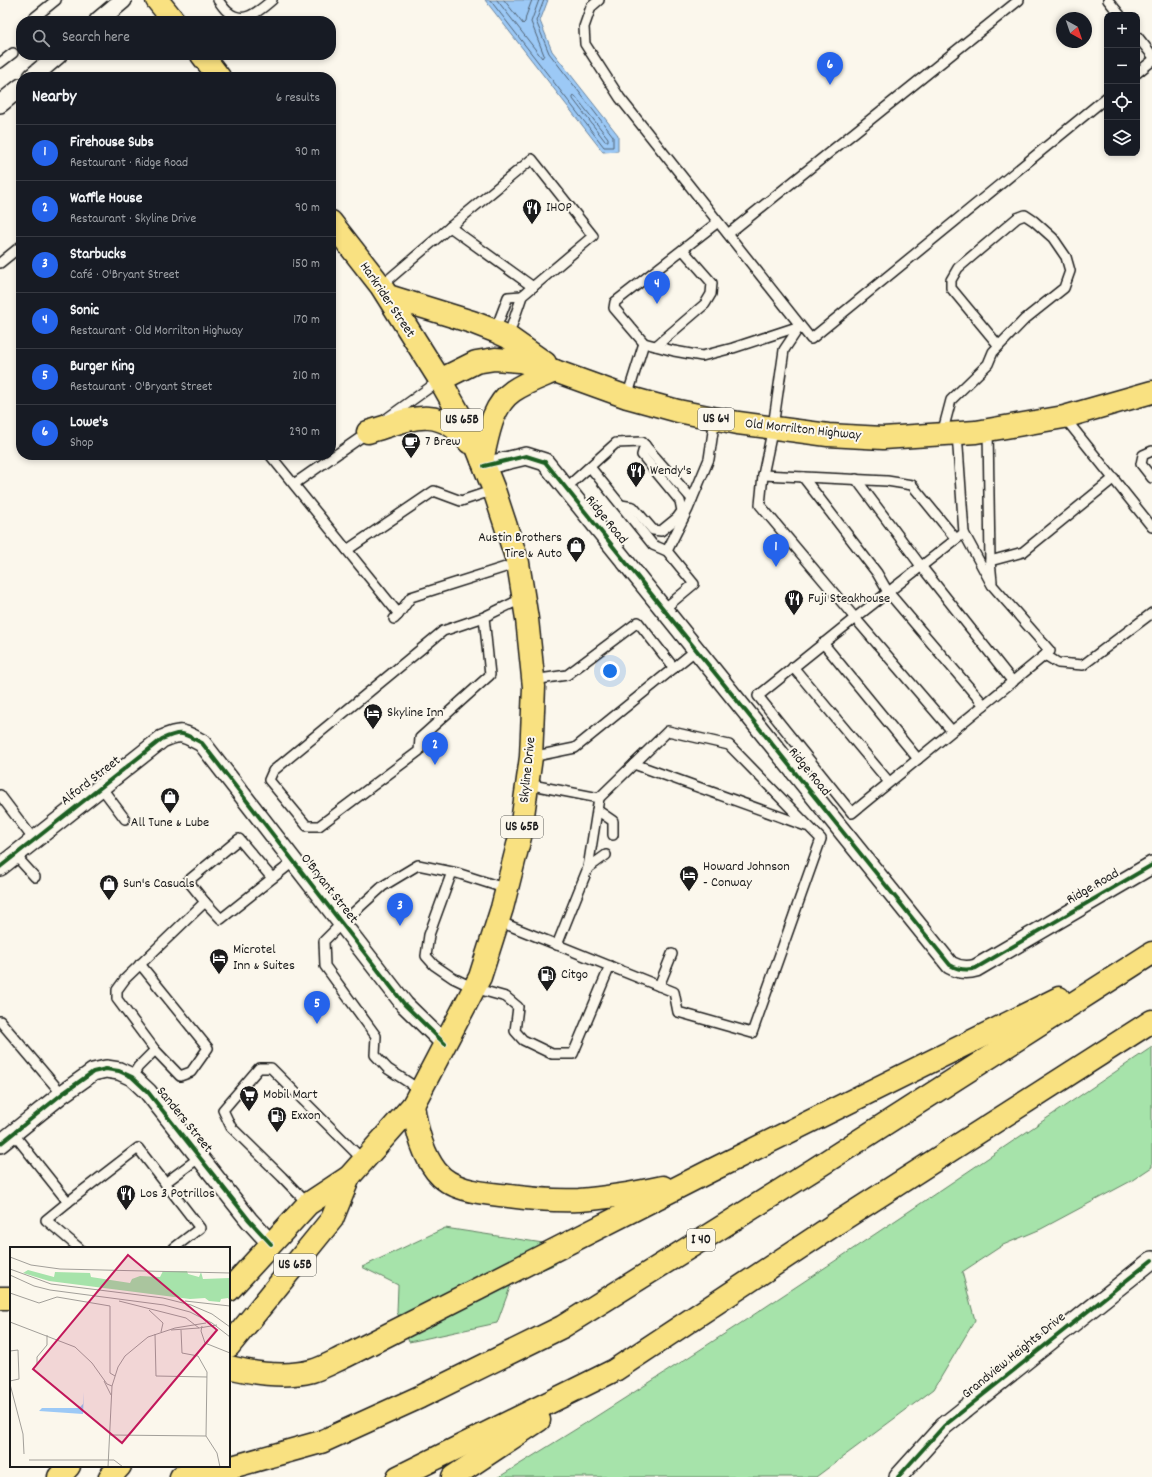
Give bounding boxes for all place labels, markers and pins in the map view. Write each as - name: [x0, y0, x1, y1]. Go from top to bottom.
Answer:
- pin: 6: [817, 52, 843, 85]
- restaurant icon: IHOP: [521, 197, 543, 225]
- place label: IHOP: [546, 198, 572, 218]
- pin: 4: [644, 271, 670, 304]
- cafe icon: 7 Brew: [400, 431, 422, 459]
- place label: 7 Brew: [425, 432, 461, 452]
- restaurant icon: Wendy's: [625, 460, 647, 488]
- place label: Wendy's: [650, 461, 692, 481]
- place label: Austin Brothers Tire & Auto: [478, 528, 562, 564]
- pin: 1: [763, 534, 789, 567]
- shop icon: Austin Brothers Tire & Auto: [565, 535, 587, 563]
- restaurant icon: Fuji Steakhouse: [783, 588, 805, 616]
- place label: Fuji Steakhouse: [808, 589, 890, 609]
- hotel icon: Skyline Inn: [362, 702, 384, 730]
- place label: Skyline Inn: [387, 703, 444, 723]
- pin: 2: [422, 732, 448, 765]
- shop icon: All Tune & Lube: [159, 786, 181, 814]
- place label: All Tune & Lube: [131, 813, 209, 833]
- place label: Howard Johnson - Conway: [703, 857, 790, 893]
- hotel icon: Howard Johnson - Conway: [678, 864, 700, 892]
- shop icon: Sun's Casuals: [98, 873, 120, 901]
- place label: Sun's Casuals: [123, 874, 195, 894]
- pin: 3: [387, 893, 413, 926]
- place label: Microtel Inn & Suites: [233, 940, 295, 976]
- hotel icon: Microtel Inn & Suites: [208, 947, 230, 975]
- fuel station icon: Citgo: [536, 964, 558, 992]
- place label: Citgo: [561, 965, 588, 985]
- pin: 5: [304, 991, 330, 1024]
- supermarket icon: Mobil Mart: [238, 1084, 260, 1112]
- place label: Mobil Mart: [263, 1085, 318, 1105]
- fuel station icon: Exxon: [266, 1105, 288, 1133]
- place label: Exxon: [291, 1106, 320, 1126]
- restaurant icon: Los 3 Potrillos: [115, 1183, 137, 1211]
- place label: Los 3 Potrillos: [140, 1184, 215, 1204]

